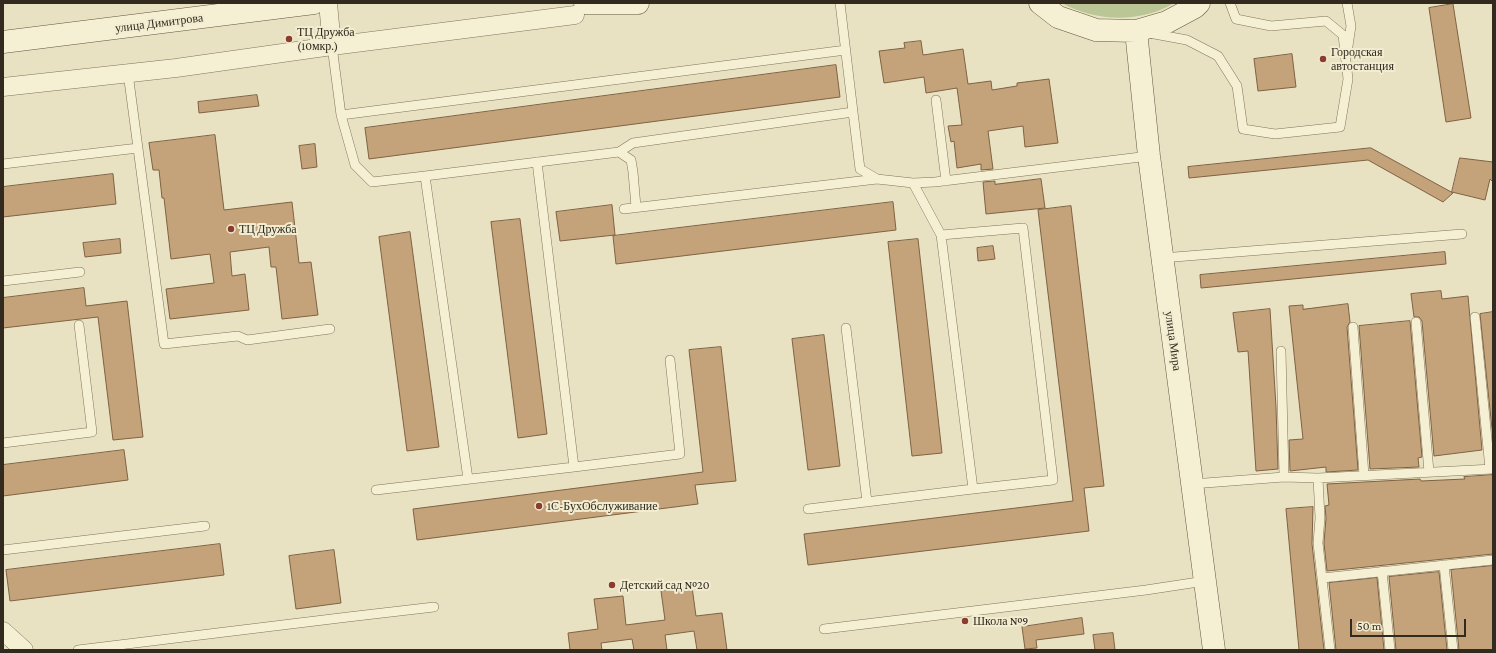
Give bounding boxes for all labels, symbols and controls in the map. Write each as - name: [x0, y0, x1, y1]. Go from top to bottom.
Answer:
- street label: улица Димитрова: [114, 10, 204, 36]
- place label: ТЦ Дружба (10мкр.): [297, 25, 355, 53]
- marker: ТЦ Дружба (10мкр.): [284, 34, 294, 44]
- place label: Городская автостанция: [1331, 45, 1394, 73]
- marker: Городская автостанция: [1318, 54, 1328, 64]
- place label: ТЦ Дружба: [239, 222, 297, 236]
- marker: ТЦ Дружба: [226, 224, 236, 234]
- street label: улица Мира: [1162, 310, 1184, 372]
- place label: 1С-БухОбслуживание: [547, 499, 658, 513]
- marker: 1С-БухОбслуживание: [534, 501, 544, 511]
- place label: Детский сад №20: [620, 578, 710, 592]
- marker: Детский сад №20: [607, 580, 617, 590]
- scale bar: [1352, 611, 1468, 637]
- place label: Школа №9: [973, 614, 1028, 628]
- marker: Школа №9: [960, 616, 970, 626]
- text: 50 m: [1357, 619, 1381, 633]

